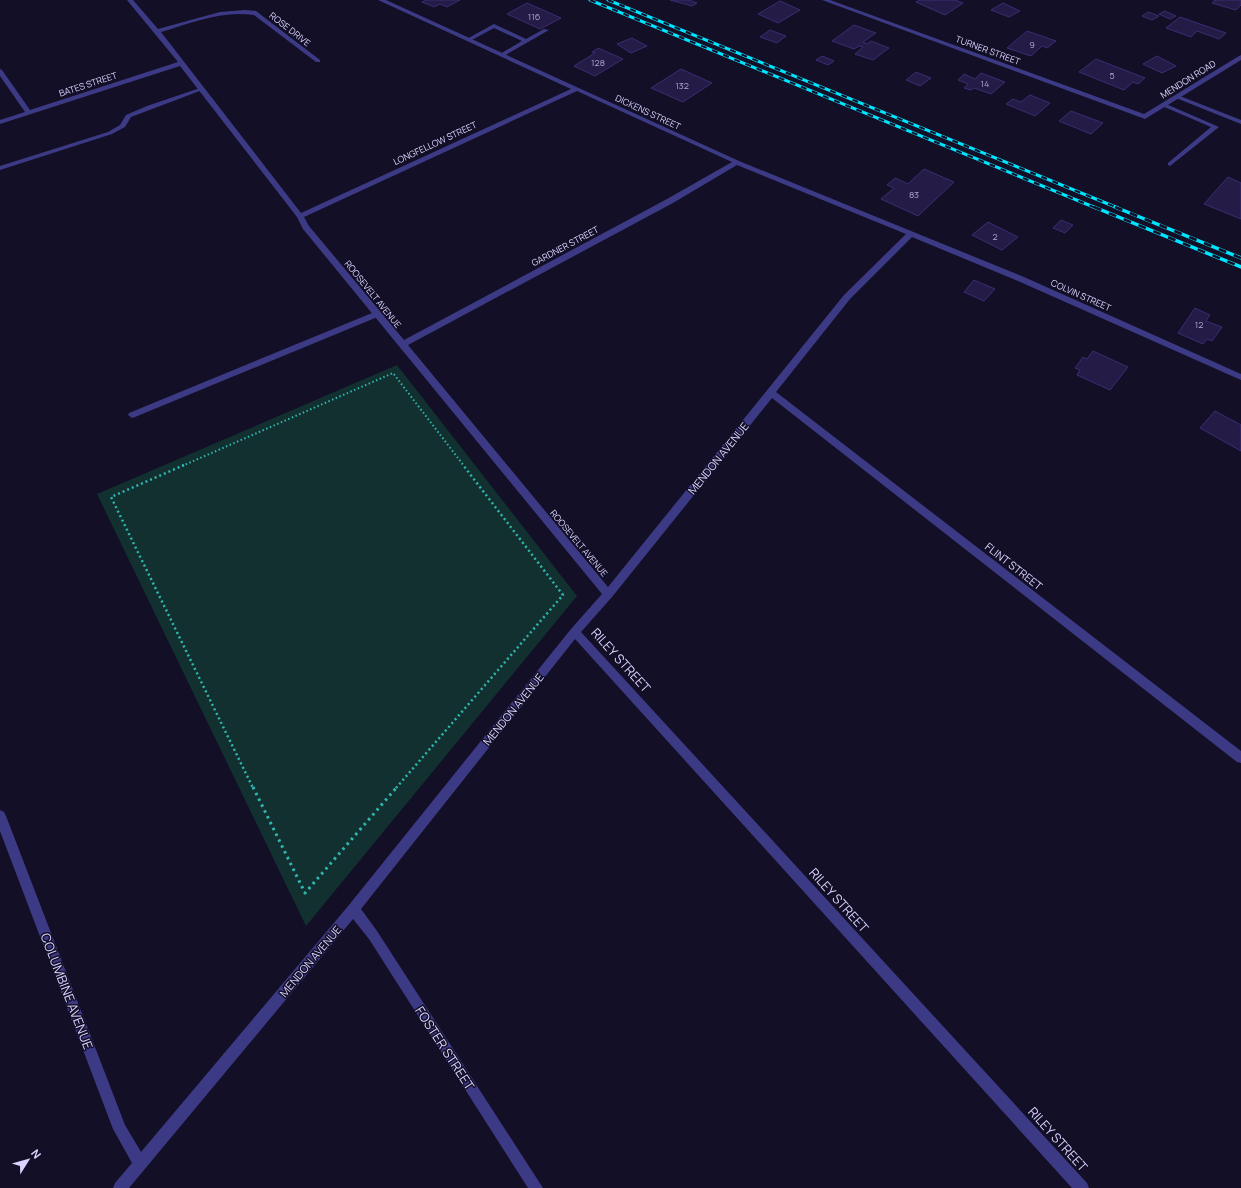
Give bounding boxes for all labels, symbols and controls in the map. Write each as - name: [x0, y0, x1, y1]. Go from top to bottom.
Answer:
- street label: ROSE DRIVE: [267, 9, 313, 49]
- house number: 116: [528, 10, 541, 23]
- street label: TURNER STREET: [954, 32, 1023, 68]
- house number: 9: [1029, 38, 1035, 51]
- house number: 128: [591, 56, 605, 69]
- street label: MENDON ROAD: [1158, 57, 1218, 101]
- street label: BATES STREET: [57, 68, 119, 100]
- house number: 5: [1109, 69, 1115, 82]
- house number: 14: [981, 77, 989, 90]
- house number: 132: [675, 79, 689, 92]
- street label: DICKENS STREET: [613, 91, 683, 133]
- street label: LONGFELLOW STREET: [391, 118, 479, 168]
- house number: 83: [909, 188, 919, 201]
- street label: GARDNER STREET: [529, 222, 602, 269]
- house number: 2: [992, 230, 998, 243]
- street label: ROOSEVELT AVENUE: [342, 257, 404, 331]
- street label: COLVIN STREET: [1049, 276, 1114, 314]
- house number: 12: [1195, 318, 1203, 331]
- street label: MENDON AVENUE: [684, 419, 752, 497]
- street label: ROOSEVELT AVENUE: [547, 507, 611, 579]
- street label: FLINT STREET: [982, 539, 1046, 593]
- street label: RILEY STREET: [587, 624, 655, 696]
- street label: MENDON AVENUE: [479, 670, 547, 748]
- street label: RILEY STREET: [805, 864, 873, 936]
- street label: MENDON AVENUE: [276, 922, 344, 1000]
- street label: COLUMBINE AVENUE: [36, 930, 98, 1052]
- street label: FOSTER STREET: [411, 1003, 479, 1094]
- street label: RILEY STREET: [1024, 1103, 1092, 1175]
- north arrow: [8, 1140, 48, 1180]
- text: N: [28, 1146, 45, 1161]

